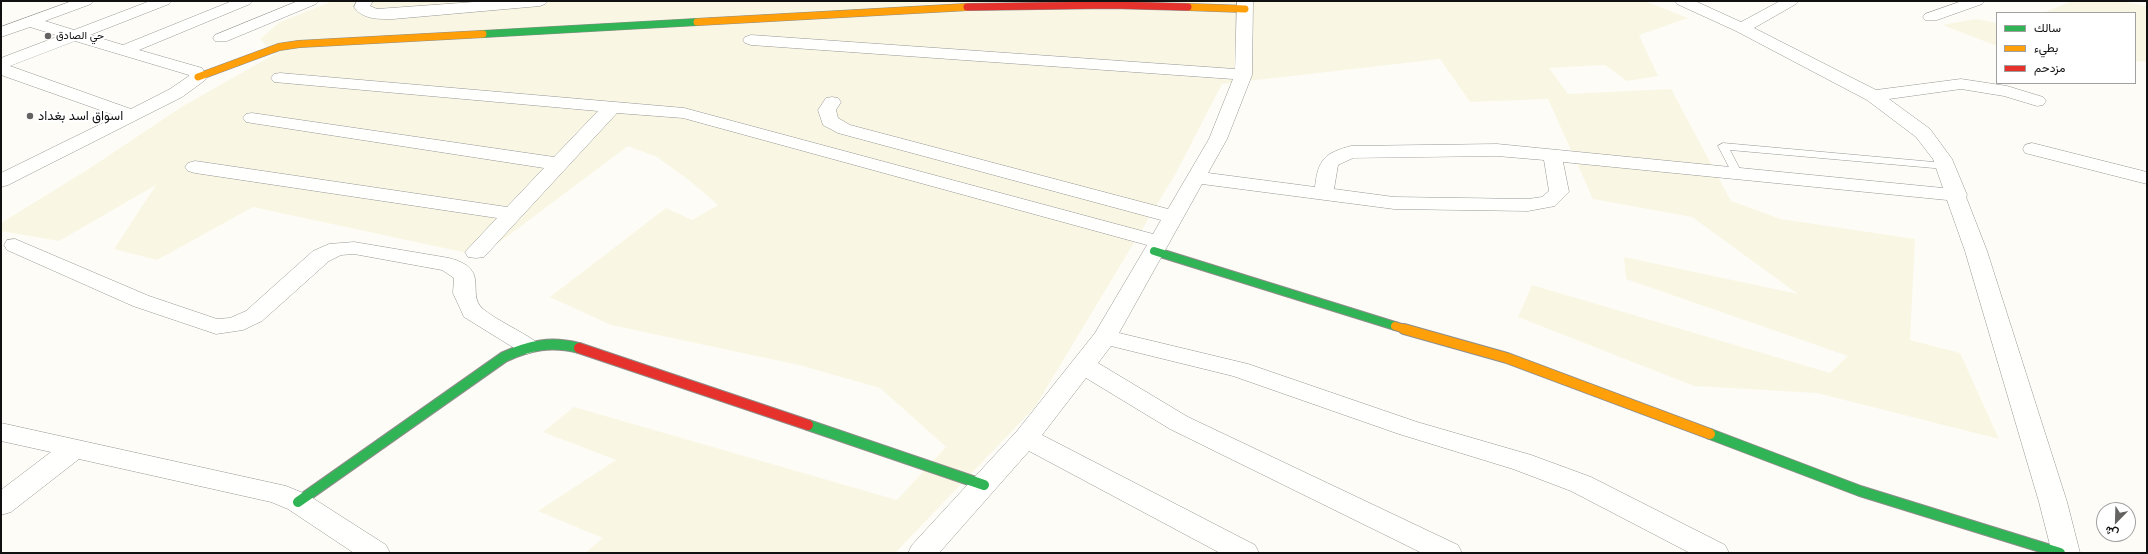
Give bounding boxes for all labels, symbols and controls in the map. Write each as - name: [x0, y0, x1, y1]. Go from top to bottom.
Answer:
- legend: [1996, 12, 2136, 84]
- text: سالك: [2034, 19, 2061, 35]
- place label: حي الصادق: [56, 29, 104, 43]
- marker: حي الصادق: [43, 31, 53, 41]
- text: بطيء: [2034, 39, 2058, 55]
- text: مزدحم: [2034, 59, 2065, 75]
- place label: اسواق اسد بغداد: [38, 108, 123, 124]
- marker: اسواق اسد بغداد: [25, 111, 35, 121]
- north arrow: [2096, 502, 2136, 542]
- text: ش: [2102, 523, 2121, 542]

